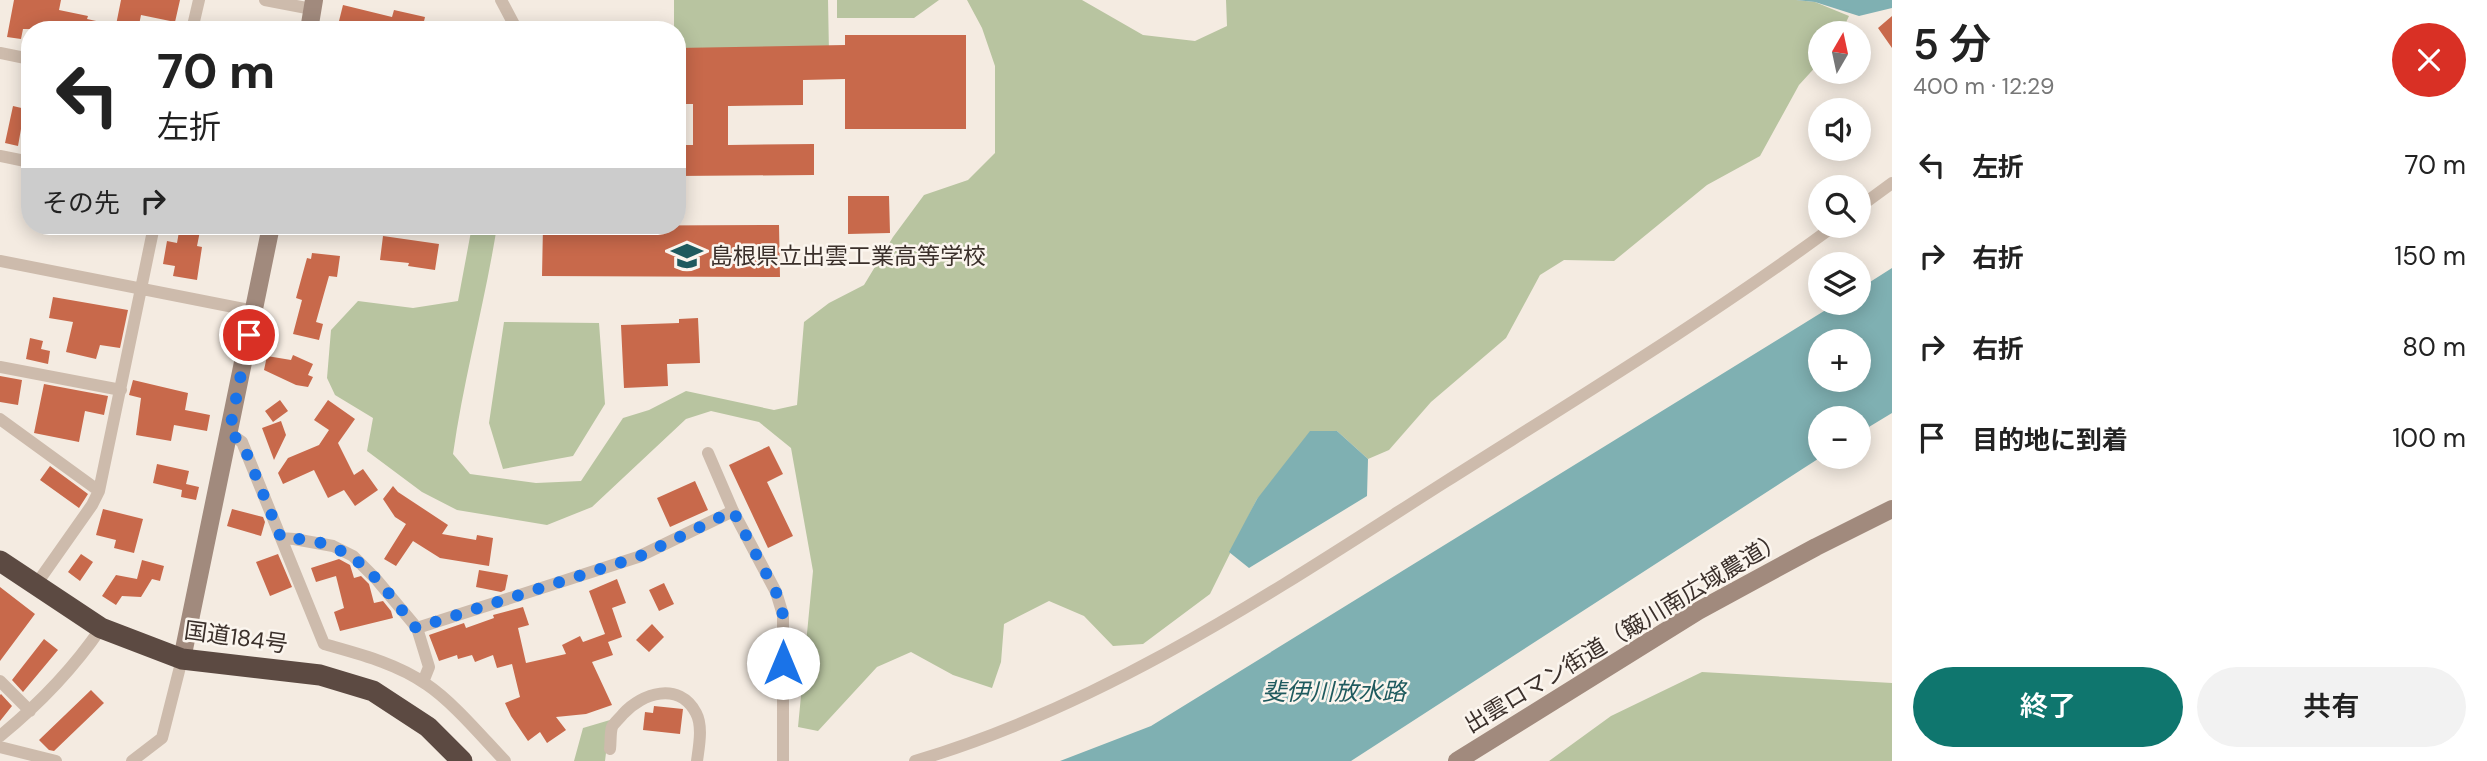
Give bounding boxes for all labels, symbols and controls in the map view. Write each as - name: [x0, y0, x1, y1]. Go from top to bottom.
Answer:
- text: 5 分: [1913, 17, 1991, 72]
- north arrow: [1808, 21, 1871, 84]
- map controls: [1808, 21, 1871, 469]
- button: close: [2392, 23, 2466, 97]
- text: 70 m: [157, 39, 275, 103]
- icon: left: [42, 49, 133, 140]
- text: 400 m · 12:29: [1913, 71, 2054, 101]
- button: sound: [1808, 98, 1871, 161]
- text: 左折: [157, 106, 221, 148]
- icon: left: [1913, 146, 1951, 184]
- text: 70 m: [2405, 148, 2466, 182]
- text: 左折: [1972, 150, 2024, 184]
- button: search: [1808, 175, 1871, 238]
- icon: right: [134, 182, 172, 220]
- text: その先: [42, 186, 120, 220]
- icon: right: [1913, 237, 1951, 275]
- school or university icon: 島根県立出雲工業高等学校: [670, 239, 704, 273]
- text: 150 m: [2394, 239, 2466, 273]
- place label: 島根県立出雲工業高等学校: [710, 241, 986, 271]
- text: 右折: [1972, 241, 2024, 275]
- button: layers: [1808, 252, 1871, 315]
- pin: [219, 305, 279, 365]
- icon: arrive: [230, 316, 268, 354]
- icon: right: [1913, 328, 1951, 366]
- button: +: [1808, 329, 1871, 392]
- text: 80 m: [2402, 330, 2466, 364]
- text: 右折: [1972, 332, 2024, 366]
- button: −: [1808, 406, 1871, 469]
- icon: arrive: [1913, 419, 1951, 457]
- text: 100 m: [2392, 421, 2466, 455]
- text: 目的地に到着: [1972, 423, 2128, 457]
- street label: 出雲ロマン街道（簸川南広域農道）: [1459, 524, 1789, 740]
- street label: 国道184号: [182, 615, 290, 659]
- position arrow: [746, 626, 820, 700]
- button: 終了: [1913, 667, 2183, 747]
- button: 共有: [2197, 667, 2466, 747]
- water label: 斐伊川放水路: [1262, 676, 1408, 707]

